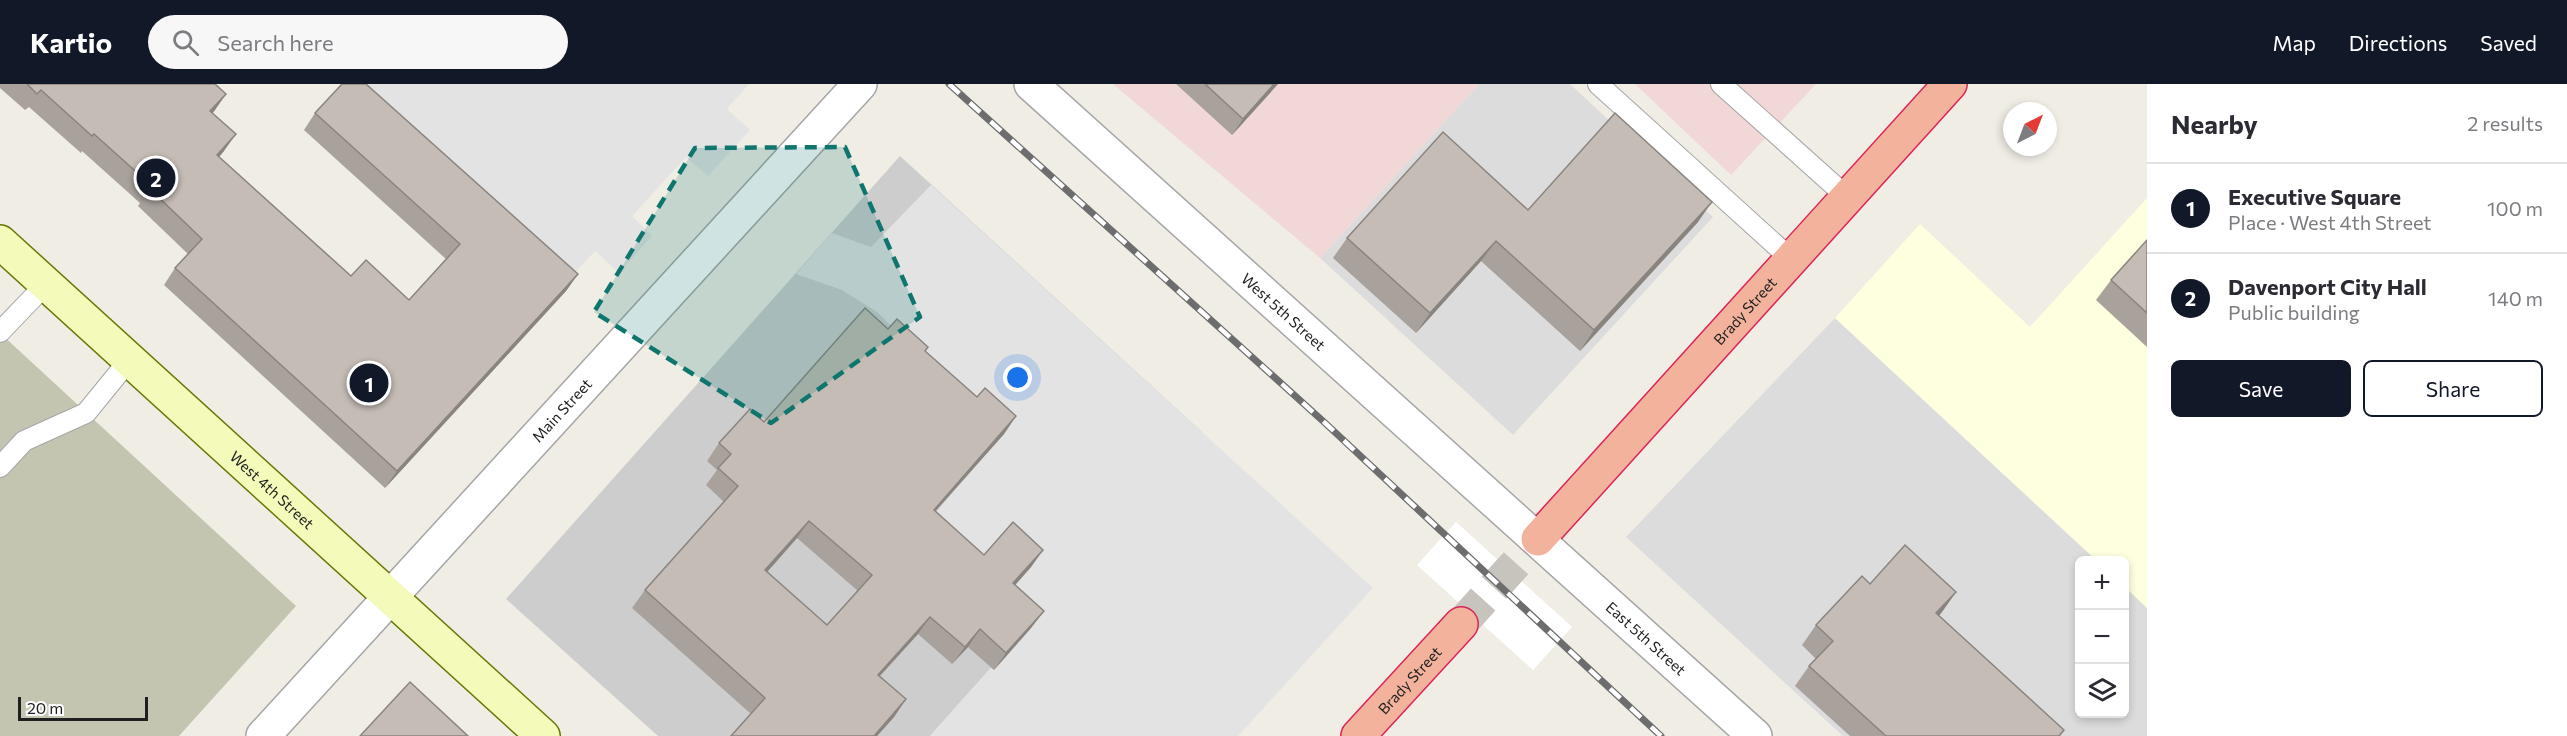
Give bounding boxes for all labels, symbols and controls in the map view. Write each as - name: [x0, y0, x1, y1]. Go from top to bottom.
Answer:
- search box: [148, 15, 568, 69]
- text: Kartio: [30, 25, 112, 59]
- icon: search: [169, 26, 202, 59]
- text: Search here: [217, 29, 334, 56]
- text: Map: [2273, 30, 2316, 55]
- text: Directions: [2349, 30, 2447, 55]
- text: Saved: [2480, 30, 2537, 55]
- north arrow: [2003, 102, 2057, 156]
- text: Nearby: [2171, 108, 2258, 139]
- text: 2 results: [2467, 111, 2543, 135]
- pin: 2: [136, 156, 176, 200]
- text: Executive Square: [2228, 183, 2401, 210]
- text: 1: [2186, 196, 2195, 220]
- text: 100 m: [2487, 196, 2543, 220]
- text: Place · West 4th Street: [2228, 210, 2432, 234]
- street label: West 5th Street: [1238, 269, 1329, 354]
- street label: Brady Street: [1709, 273, 1780, 348]
- text: Davenport City Hall: [2228, 273, 2427, 300]
- text: 2: [2185, 286, 2196, 310]
- text: 140 m: [2488, 286, 2543, 310]
- text: Public building: [2228, 300, 2360, 324]
- pin: 1: [350, 360, 388, 406]
- button: Save: [2171, 360, 2351, 417]
- button: Share: [2363, 360, 2543, 417]
- your location: [1003, 363, 1032, 392]
- street label: Main Street: [528, 374, 595, 446]
- street label: West 4th Street: [227, 447, 318, 532]
- map controls: [2075, 556, 2129, 718]
- button: +: [2075, 556, 2129, 610]
- street label: East 5th Street: [1603, 598, 1690, 679]
- button: −: [2075, 610, 2129, 664]
- street label: Brady Street: [1374, 643, 1445, 717]
- button: layers: [2075, 664, 2129, 718]
- scale bar: [18, 694, 148, 722]
- text: 20 m: [27, 698, 63, 717]

